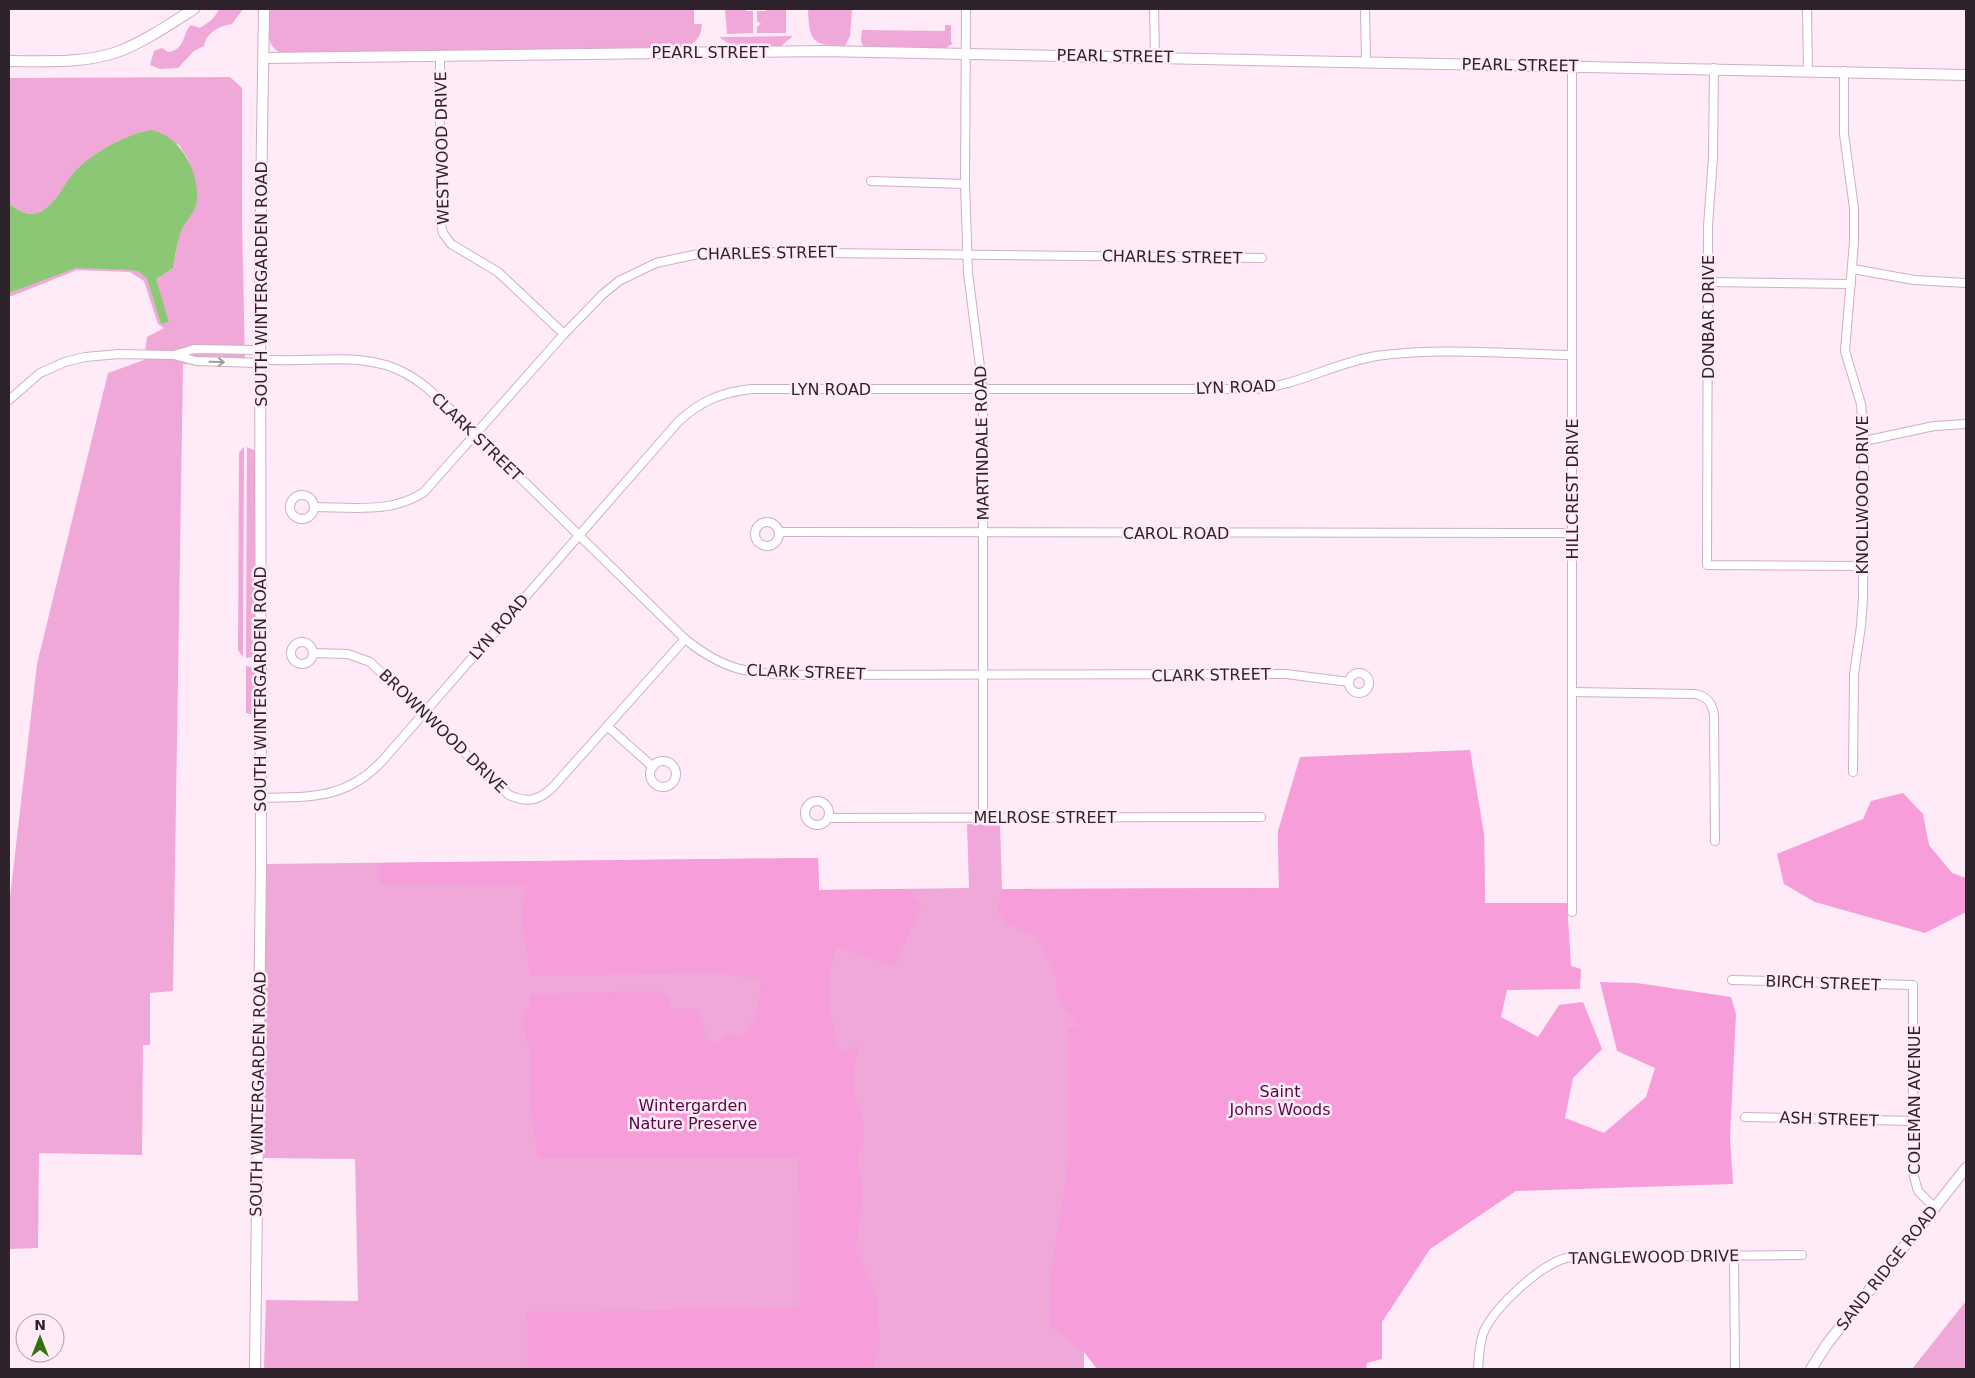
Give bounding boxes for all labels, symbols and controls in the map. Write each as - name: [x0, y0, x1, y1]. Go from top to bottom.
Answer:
- street label: PEARL STREET: [652, 43, 769, 62]
- street label: PEARL STREET: [1056, 45, 1174, 67]
- street label: PEARL STREET: [1461, 54, 1579, 76]
- street label: WESTWOOD DRIVE: [431, 71, 453, 225]
- street label: SOUTH WINTERGARDEN ROAD: [252, 161, 271, 407]
- street label: CHARLES STREET: [697, 242, 838, 264]
- street label: CHARLES STREET: [1102, 246, 1243, 268]
- street label: DONBAR DRIVE: [1699, 255, 1718, 379]
- one-way arrow: [208, 357, 225, 367]
- street label: MARTINDALE ROAD: [971, 365, 993, 521]
- street label: LYN ROAD: [1196, 376, 1276, 398]
- street label: LYN ROAD: [791, 380, 871, 399]
- street label: CLARK STREET: [428, 389, 527, 485]
- street label: KNOLLWOOD DRIVE: [1853, 415, 1872, 575]
- street label: HILLCREST DRIVE: [1563, 418, 1582, 560]
- street label: CAROL ROAD: [1123, 524, 1229, 543]
- street label: SOUTH WINTERGARDEN ROAD: [251, 566, 270, 812]
- street label: LYN ROAD: [465, 590, 533, 664]
- street label: CLARK STREET: [746, 660, 866, 684]
- street label: CLARK STREET: [1151, 664, 1271, 686]
- street label: BROWNWOOD DRIVE: [375, 665, 511, 797]
- street label: MELROSE STREET: [974, 808, 1117, 827]
- street label: SOUTH WINTERGARDEN ROAD: [246, 971, 270, 1217]
- street label: BIRCH STREET: [1765, 971, 1881, 995]
- street label: COLEMAN AVENUE: [1905, 1025, 1924, 1175]
- park label: Saint Johns Woods: [1228, 1082, 1331, 1119]
- park label: Wintergarden Nature Preserve: [629, 1096, 757, 1133]
- street label: ASH STREET: [1779, 1108, 1879, 1130]
- street label: SAND RIDGE ROAD: [1832, 1202, 1942, 1334]
- street label: TANGLEWOOD DRIVE: [1568, 1246, 1739, 1268]
- north arrow: [15, 1313, 65, 1363]
- text: N: [34, 1317, 46, 1333]

